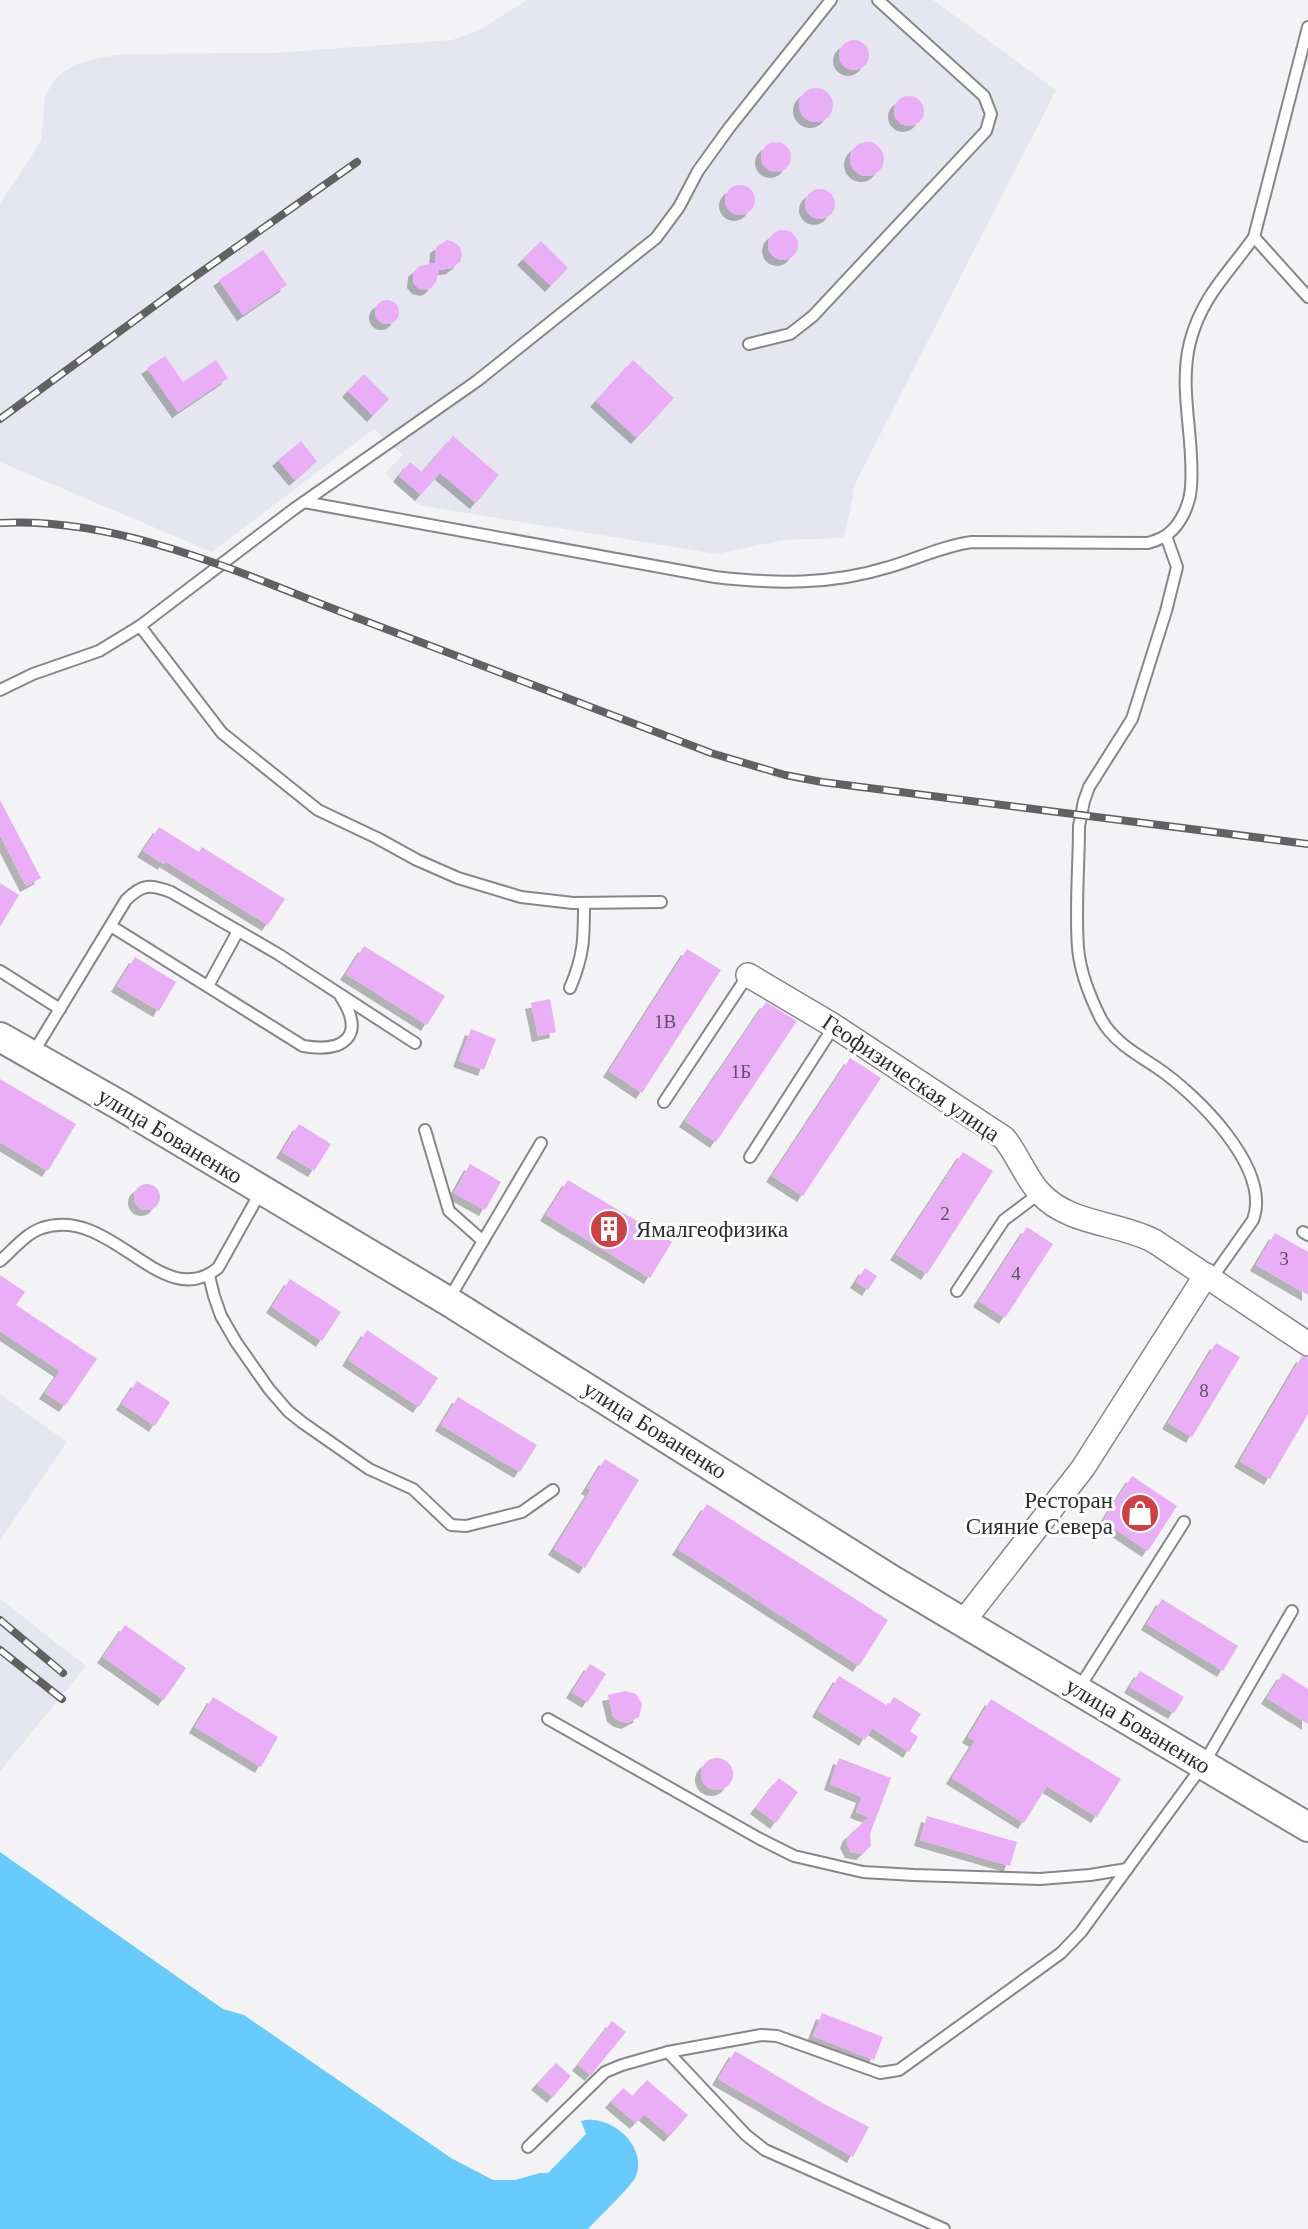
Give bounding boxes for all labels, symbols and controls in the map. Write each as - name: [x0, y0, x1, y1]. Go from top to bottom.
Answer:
- street label: Геофизическая улица: [818, 1009, 1004, 1147]
- house number: 1В: [654, 1011, 676, 1032]
- house number: 1Б: [731, 1061, 751, 1082]
- street label: улица Бованенко: [93, 1083, 247, 1189]
- house number: 2: [940, 1203, 950, 1224]
- building icon: Ямалгеофизика: [588, 1208, 630, 1250]
- place label: Ямалгеофизика: [636, 1217, 788, 1242]
- house number: 3: [1279, 1248, 1289, 1269]
- house number: 4: [1011, 1263, 1021, 1284]
- street label: улица Бованенко: [579, 1376, 731, 1484]
- house number: 8: [1199, 1380, 1209, 1401]
- place label: Ресторан Сияние Севера: [966, 1488, 1113, 1539]
- shop icon: Ресторан Сияние Севера: [1119, 1492, 1161, 1534]
- street label: улица Бованенко: [1061, 1673, 1215, 1779]

